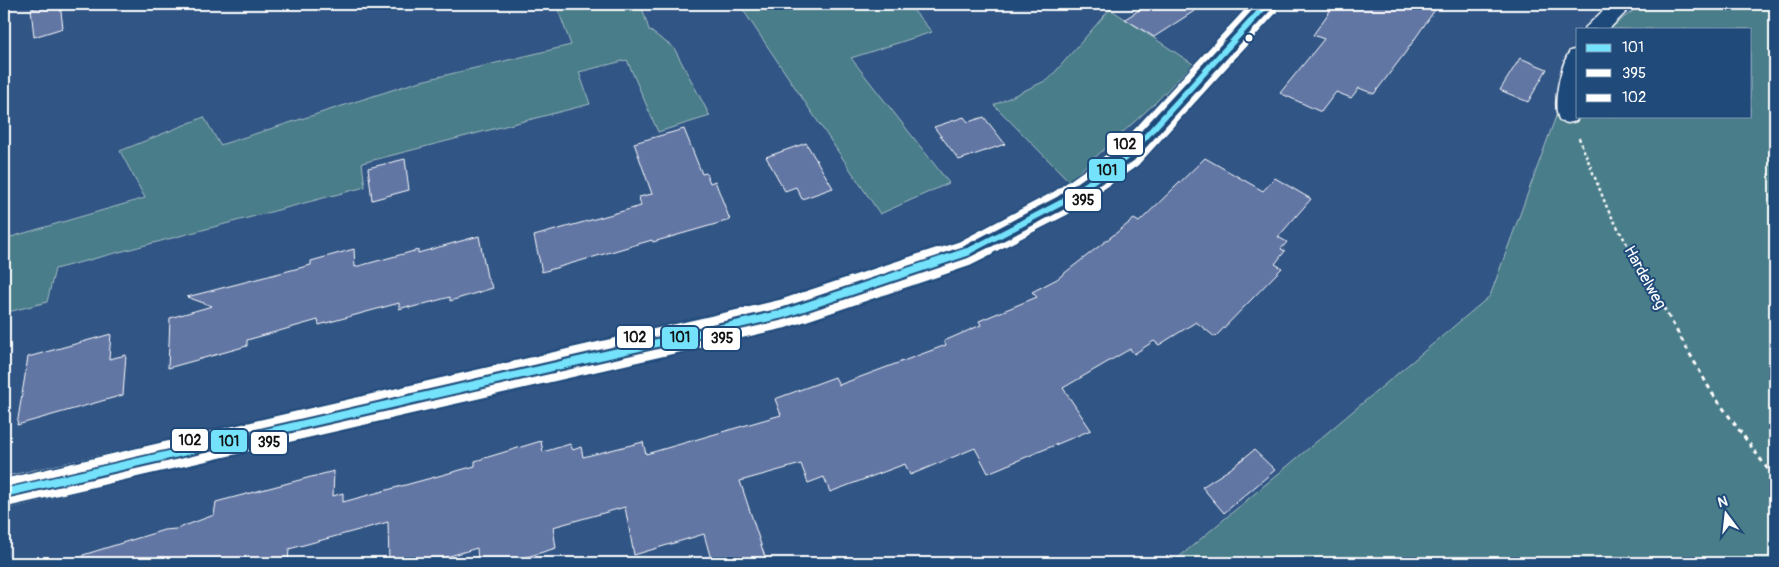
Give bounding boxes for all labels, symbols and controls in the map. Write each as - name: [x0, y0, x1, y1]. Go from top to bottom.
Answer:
- legend: [1576, 28, 1752, 118]
- unlabelled marker: [1244, 33, 1254, 43]
- text: 101: [1622, 38, 1644, 57]
- text: 395: [1622, 64, 1646, 83]
- text: 102: [1622, 88, 1647, 107]
- line badge: 102: [1106, 132, 1144, 156]
- text: 102: [1114, 136, 1137, 153]
- line badge: 101: [1088, 158, 1126, 182]
- text: 101: [1097, 162, 1117, 179]
- line badge: 395: [1064, 188, 1102, 212]
- text: 395: [1072, 192, 1095, 209]
- street label: Hardelweg: [1620, 242, 1671, 313]
- line badge: 102: [616, 325, 654, 349]
- line badge: 101: [661, 326, 699, 350]
- line badge: 395: [702, 327, 741, 351]
- text: 102: [624, 329, 647, 346]
- text: 101: [670, 329, 690, 346]
- text: 395: [711, 330, 734, 347]
- line badge: 102: [171, 428, 209, 452]
- line badge: 101: [210, 429, 248, 453]
- line badge: 395: [250, 431, 288, 455]
- text: 102: [179, 432, 202, 449]
- text: 101: [219, 433, 239, 450]
- text: 395: [258, 434, 281, 451]
- north arrow: [1702, 490, 1752, 540]
- text: N: [1716, 492, 1730, 511]

